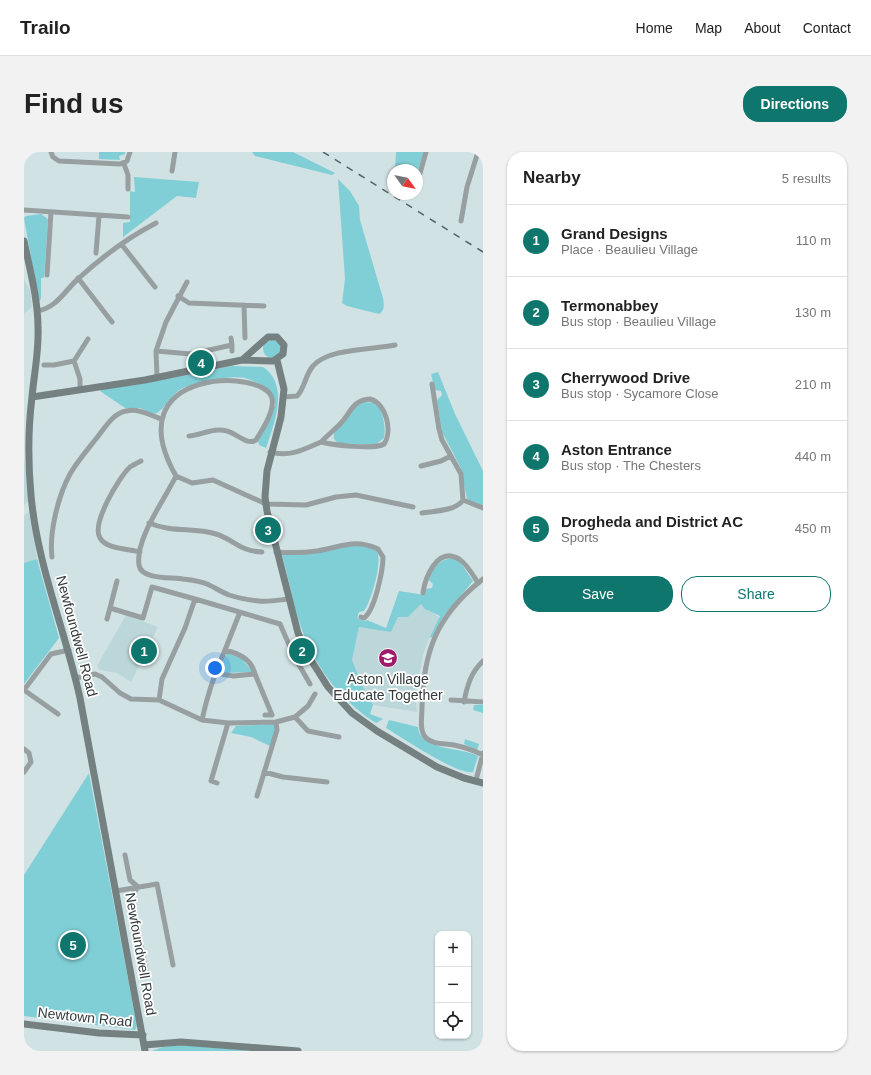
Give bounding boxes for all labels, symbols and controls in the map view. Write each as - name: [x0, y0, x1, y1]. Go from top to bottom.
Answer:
- text: Trailo: [20, 17, 71, 38]
- text: Home: [636, 20, 673, 36]
- text: Map: [695, 20, 722, 36]
- text: About: [744, 20, 781, 36]
- text: Contact: [803, 20, 851, 36]
- button: Directions: [743, 86, 847, 122]
- text: Find us: [24, 88, 124, 119]
- north arrow: [387, 164, 423, 200]
- text: Nearby: [523, 168, 581, 187]
- text: 5 results: [782, 171, 831, 186]
- text: Grand Designs: [561, 225, 668, 242]
- text: 1: [532, 233, 540, 248]
- text: 110 m: [796, 233, 831, 248]
- text: Place · Beaulieu Village: [561, 242, 698, 257]
- text: Termonabbey: [561, 297, 658, 314]
- text: 2: [532, 305, 540, 320]
- text: 130 m: [795, 305, 831, 320]
- text: Bus stop · Beaulieu Village: [561, 314, 716, 329]
- pin: 4: [188, 348, 214, 378]
- text: Cherrywood Drive: [561, 369, 690, 386]
- text: 3: [532, 377, 540, 392]
- text: 210 m: [795, 377, 831, 392]
- text: Bus stop · Sycamore Close: [561, 386, 719, 401]
- text: Aston Entrance: [561, 441, 672, 458]
- text: 4: [532, 449, 540, 464]
- text: 440 m: [795, 449, 831, 464]
- text: Bus stop · The Chesters: [561, 458, 701, 473]
- text: Drogheda and District AC: [561, 513, 743, 530]
- pin: 3: [255, 515, 281, 545]
- text: 5: [532, 521, 540, 536]
- text: 450 m: [795, 521, 831, 536]
- text: Sports: [561, 530, 599, 545]
- street label: Newfoundwell Road: [53, 574, 101, 698]
- button: Save: [523, 576, 673, 612]
- button: Share: [681, 576, 831, 612]
- pin: 1: [131, 636, 157, 666]
- pin: 2: [289, 636, 315, 666]
- school or university icon: Aston Village Educate Together: [377, 647, 399, 669]
- your location: [205, 658, 225, 678]
- place label: Aston Village Educate Together: [333, 671, 443, 703]
- street label: Newfoundwell Road: [122, 891, 160, 1017]
- pin: 5: [60, 930, 86, 960]
- map controls: [435, 931, 471, 1039]
- button: +: [435, 931, 471, 967]
- button: −: [435, 967, 471, 1003]
- button: locate: [435, 1003, 471, 1039]
- street label: Newtown Road: [37, 1004, 133, 1030]

